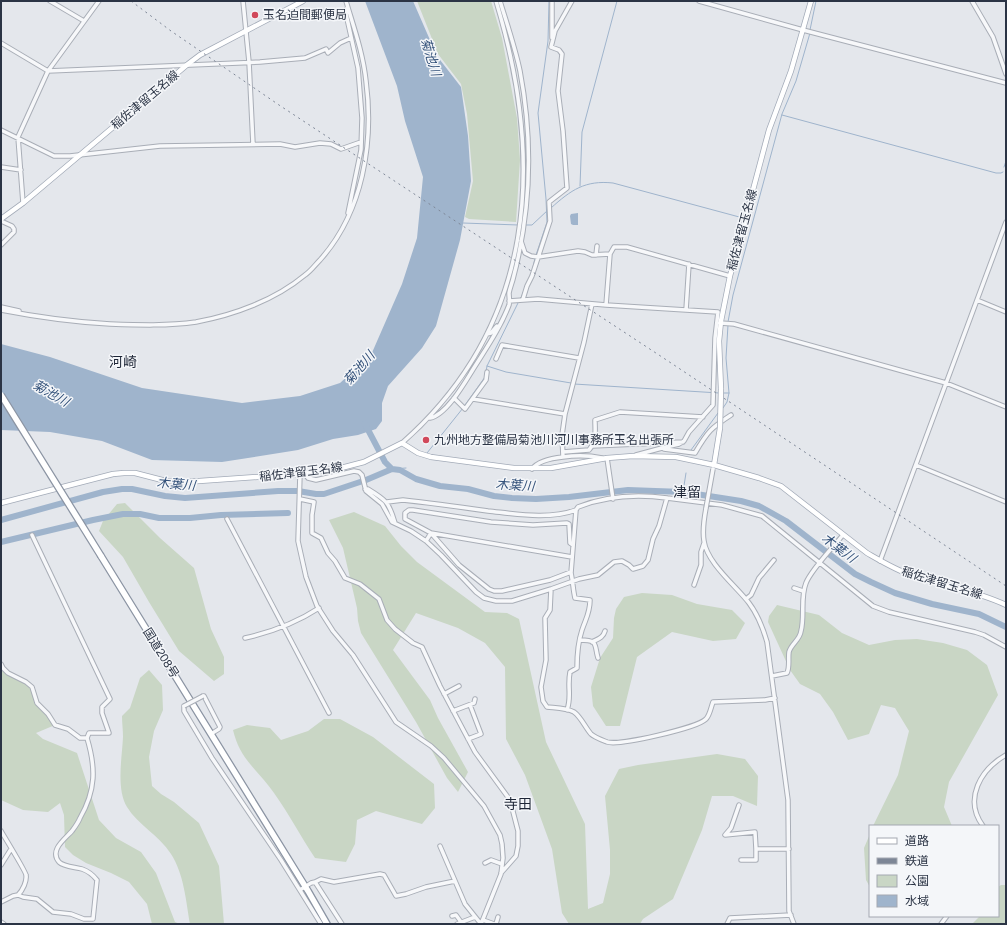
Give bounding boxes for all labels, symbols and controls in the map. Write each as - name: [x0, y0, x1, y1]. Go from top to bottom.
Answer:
- place label: 玉名迫間郵便局: [263, 8, 347, 22]
- marker: 玉名迫間郵便局: [250, 10, 260, 20]
- water label: 菊池川: [418, 36, 444, 80]
- street label: 稲佐津留玉名線: [108, 68, 182, 132]
- street label: 稲佐津留玉名線: [724, 188, 760, 272]
- water label: 菊池川: [341, 347, 379, 388]
- district label: 河崎: [109, 354, 137, 370]
- water label: 菊池川: [30, 377, 73, 410]
- place label: 九州地方整備局菊池川河川事務所玉名出張所: [434, 433, 674, 447]
- marker: 九州地方整備局菊池川河川事務所玉名出張所: [421, 435, 431, 445]
- street label: 稲佐津留玉名線: [258, 460, 344, 484]
- water label: 木葉川: [156, 475, 198, 493]
- water label: 木葉川: [495, 476, 537, 494]
- district label: 津留: [673, 484, 701, 500]
- water label: 木葉川: [819, 530, 861, 567]
- street label: 稲佐津留玉名線: [900, 564, 984, 602]
- street label: 国道208号: [140, 626, 182, 680]
- district label: 寺田: [504, 796, 532, 812]
- legend: [869, 825, 999, 917]
- text: 道路: [905, 834, 929, 848]
- text: 鉄道: [905, 854, 929, 868]
- text: 公園: [905, 874, 929, 888]
- text: 水域: [905, 894, 929, 908]

